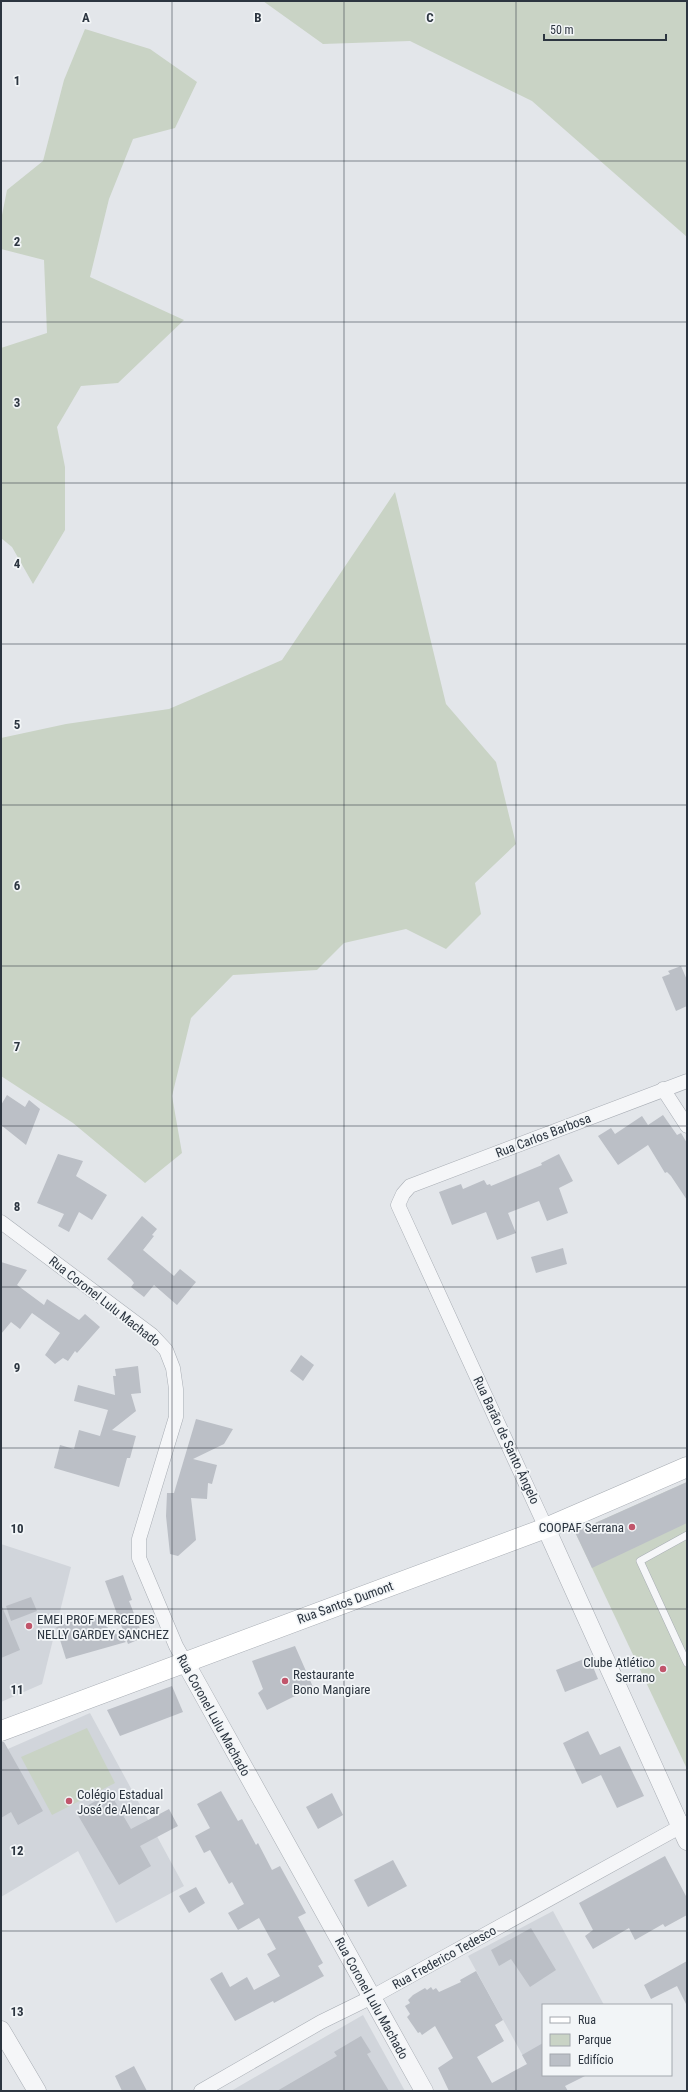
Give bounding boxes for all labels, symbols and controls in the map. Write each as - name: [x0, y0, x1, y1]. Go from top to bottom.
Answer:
- text: A: [82, 10, 90, 25]
- text: B: [254, 10, 262, 25]
- text: C: [426, 10, 434, 25]
- scale bar: [544, 16, 666, 42]
- text: 50 m: [550, 23, 574, 37]
- text: 1: [14, 73, 20, 88]
- text: 2: [14, 234, 21, 249]
- text: 3: [14, 395, 20, 410]
- text: 4: [14, 556, 21, 571]
- text: 5: [14, 717, 21, 732]
- text: 6: [14, 878, 21, 893]
- text: 7: [14, 1039, 21, 1054]
- street label: Rua Carlos Barbosa: [493, 1110, 593, 1161]
- text: 8: [14, 1199, 20, 1214]
- street label: Rua Coronel Lulu Machado: [46, 1253, 163, 1349]
- text: 9: [14, 1360, 20, 1375]
- street label: Rua Barão de Santo Ângelo: [470, 1374, 543, 1506]
- place label: COOPAF Serrana: [539, 1520, 624, 1535]
- text: 10: [10, 1521, 24, 1536]
- marker: COOPAF Serrana: [627, 1522, 637, 1532]
- street label: Rua Santos Dumont: [295, 1578, 395, 1627]
- place label: EMEI PROF MERCEDES NELLY GARDEY SANCHEZ: [37, 1612, 169, 1642]
- marker: EMEI PROF MERCEDES NELLY GARDEY SANCHEZ: [24, 1621, 34, 1631]
- street label: Rua Coronel Lulu Machado: [174, 1652, 253, 1779]
- place label: Clube Atlético Serrano: [583, 1655, 655, 1685]
- marker: Clube Atlético Serrano: [658, 1664, 668, 1674]
- place label: Restaurante Bono Mangiare: [293, 1667, 370, 1697]
- marker: Restaurante Bono Mangiare: [280, 1676, 290, 1686]
- text: 11: [10, 1682, 24, 1697]
- place label: Colégio Estadual José de Alencar: [77, 1787, 163, 1817]
- marker: Colégio Estadual José de Alencar: [64, 1796, 74, 1806]
- text: 12: [10, 1843, 24, 1858]
- street label: Rua Frederico Tedesco: [390, 1923, 499, 1992]
- street label: Rua Coronel Lulu Machado: [332, 1935, 411, 2062]
- text: 13: [10, 2004, 24, 2019]
- legend: [542, 2004, 672, 2076]
- text: Rua: [578, 2013, 596, 2027]
- text: Parque: [578, 2033, 612, 2047]
- text: Edifício: [578, 2053, 614, 2067]

